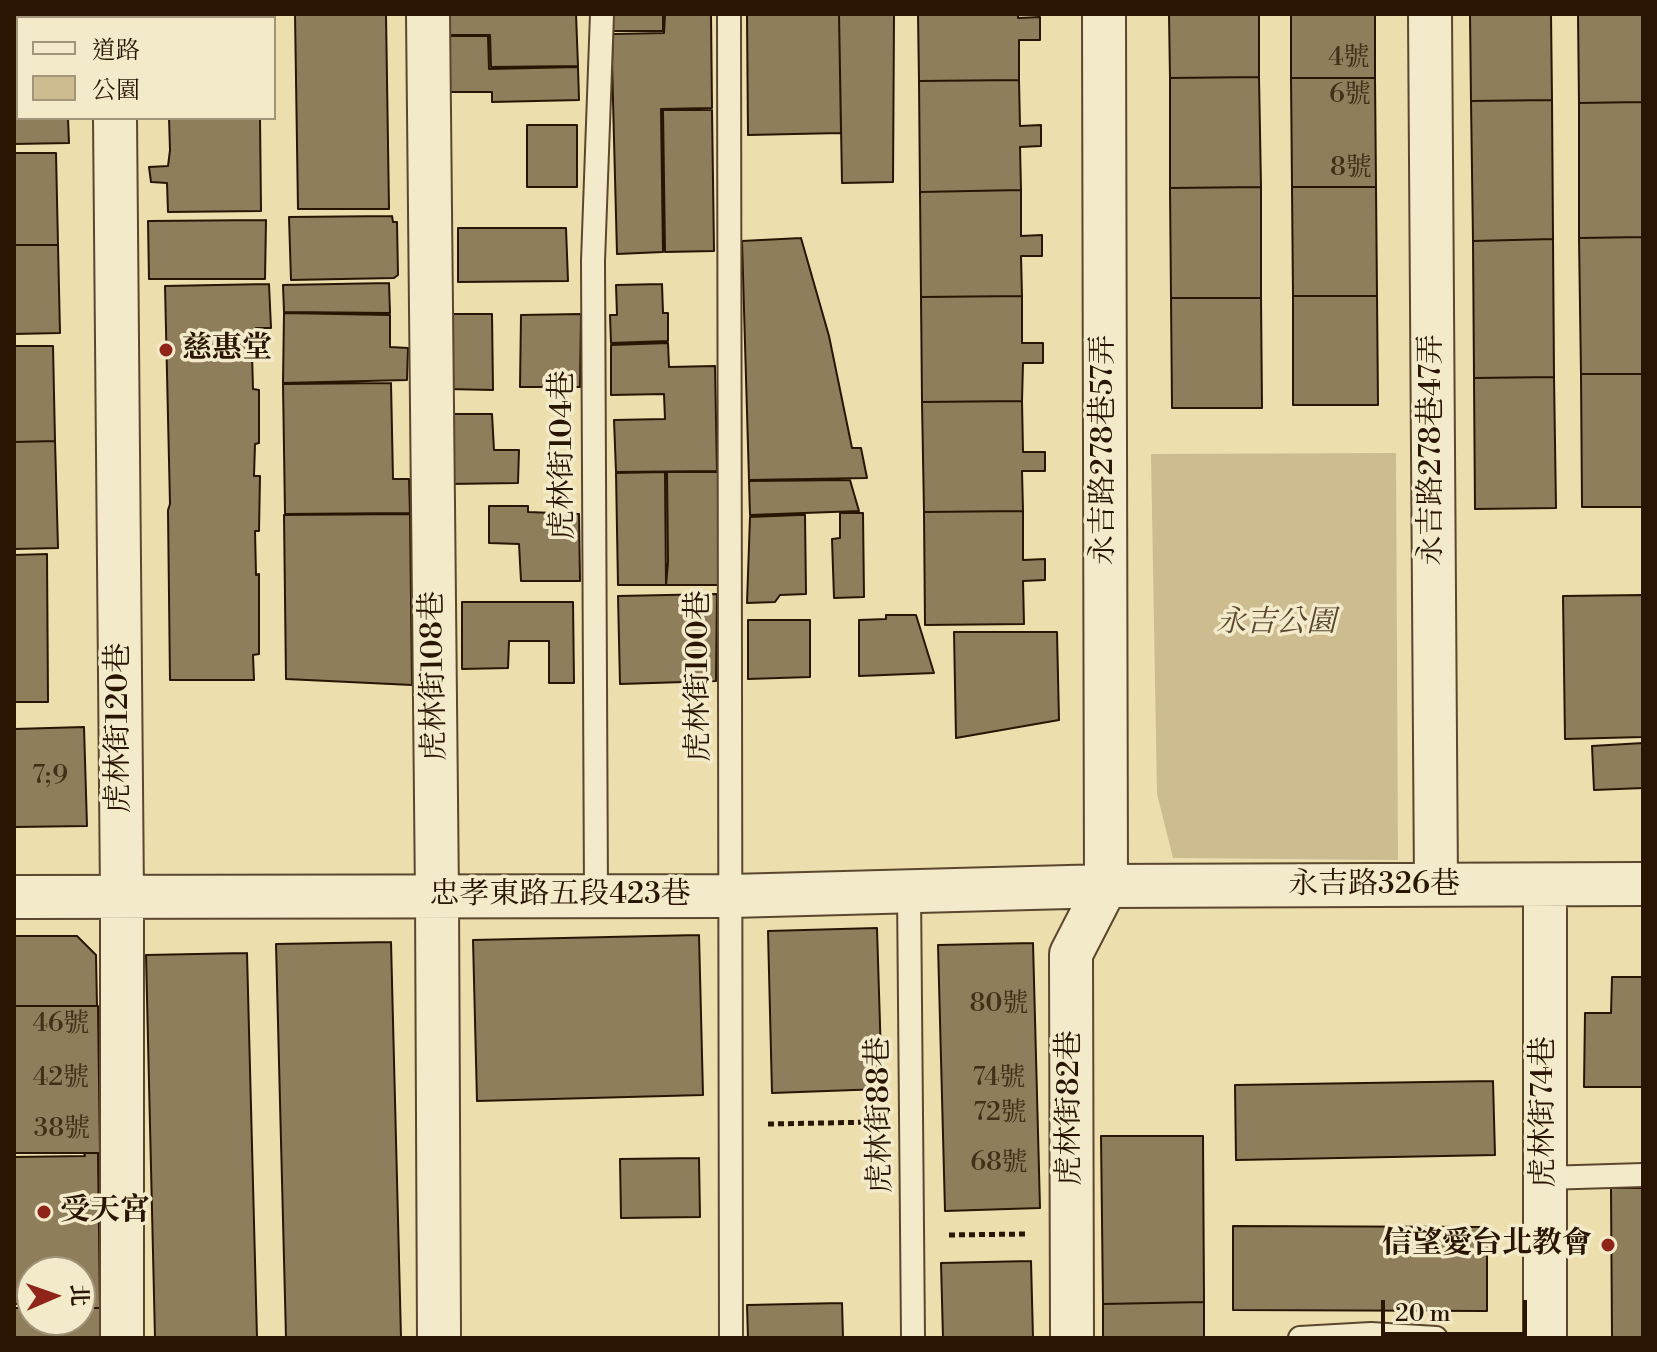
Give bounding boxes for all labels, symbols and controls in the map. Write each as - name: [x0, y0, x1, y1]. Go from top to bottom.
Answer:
- legend: [16, 16, 276, 120]
- text: 道路: [92, 36, 140, 66]
- house number: 4號: [1328, 43, 1370, 75]
- text: 公園: [92, 76, 140, 106]
- house number: 6號: [1329, 80, 1371, 112]
- house number: 8號: [1330, 153, 1372, 185]
- place label: 慈惠堂: [182, 332, 272, 368]
- street label: 永吉路278巷47弄: [1415, 334, 1451, 566]
- street label: 永吉路278巷57弄: [1087, 335, 1123, 565]
- marker: 慈惠堂: [157, 341, 175, 359]
- street label: 虎林街104巷: [546, 370, 582, 540]
- street label: 虎林街100巷: [682, 590, 718, 762]
- street label: 虎林街108巷: [416, 591, 454, 761]
- park label: 永吉公園: [1216, 606, 1336, 642]
- street label: 虎林街120巷: [102, 643, 138, 813]
- house number: 7;9: [32, 761, 68, 793]
- street label: 永吉路326巷: [1288, 868, 1460, 904]
- street label: 忠孝東路五段423巷: [429, 878, 691, 914]
- house number: 80號: [969, 989, 1029, 1021]
- house number: 46號: [32, 1009, 90, 1041]
- street label: 虎林街82巷: [1053, 1030, 1089, 1186]
- street label: 虎林街88巷: [862, 1036, 900, 1194]
- street label: 虎林街74巷: [1527, 1036, 1563, 1188]
- house number: 42號: [33, 1063, 89, 1095]
- house number: 74號: [972, 1063, 1026, 1095]
- house number: 72號: [973, 1098, 1027, 1130]
- house number: 38號: [34, 1114, 90, 1146]
- house number: 68號: [970, 1148, 1028, 1180]
- place label: 受天宮: [60, 1194, 150, 1230]
- marker: 受天宮: [35, 1203, 53, 1221]
- place label: 信望愛台北教會: [1382, 1227, 1592, 1263]
- marker: 信望愛台北教會: [1599, 1236, 1617, 1254]
- north arrow: [16, 1256, 96, 1336]
- text: 北: [65, 1284, 92, 1307]
- scale bar: [1385, 1284, 1531, 1334]
- text: 20 m: [1395, 1299, 1451, 1329]

